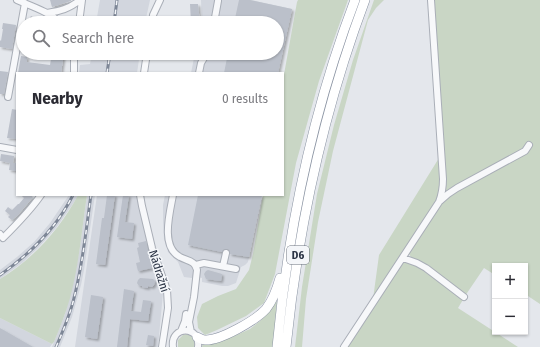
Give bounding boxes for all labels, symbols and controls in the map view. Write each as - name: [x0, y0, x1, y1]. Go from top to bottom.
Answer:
- search box: [16, 16, 284, 60]
- icon: search: [30, 27, 52, 49]
- text: Search here: [62, 29, 134, 47]
- text: Nearby: [32, 88, 83, 109]
- text: 0 results: [222, 91, 268, 106]
- road number: D6: [287, 246, 309, 264]
- street label: Nádražní: [146, 248, 172, 294]
- map controls: [492, 263, 528, 335]
- button: +: [492, 263, 528, 299]
- button: −: [492, 299, 528, 335]

